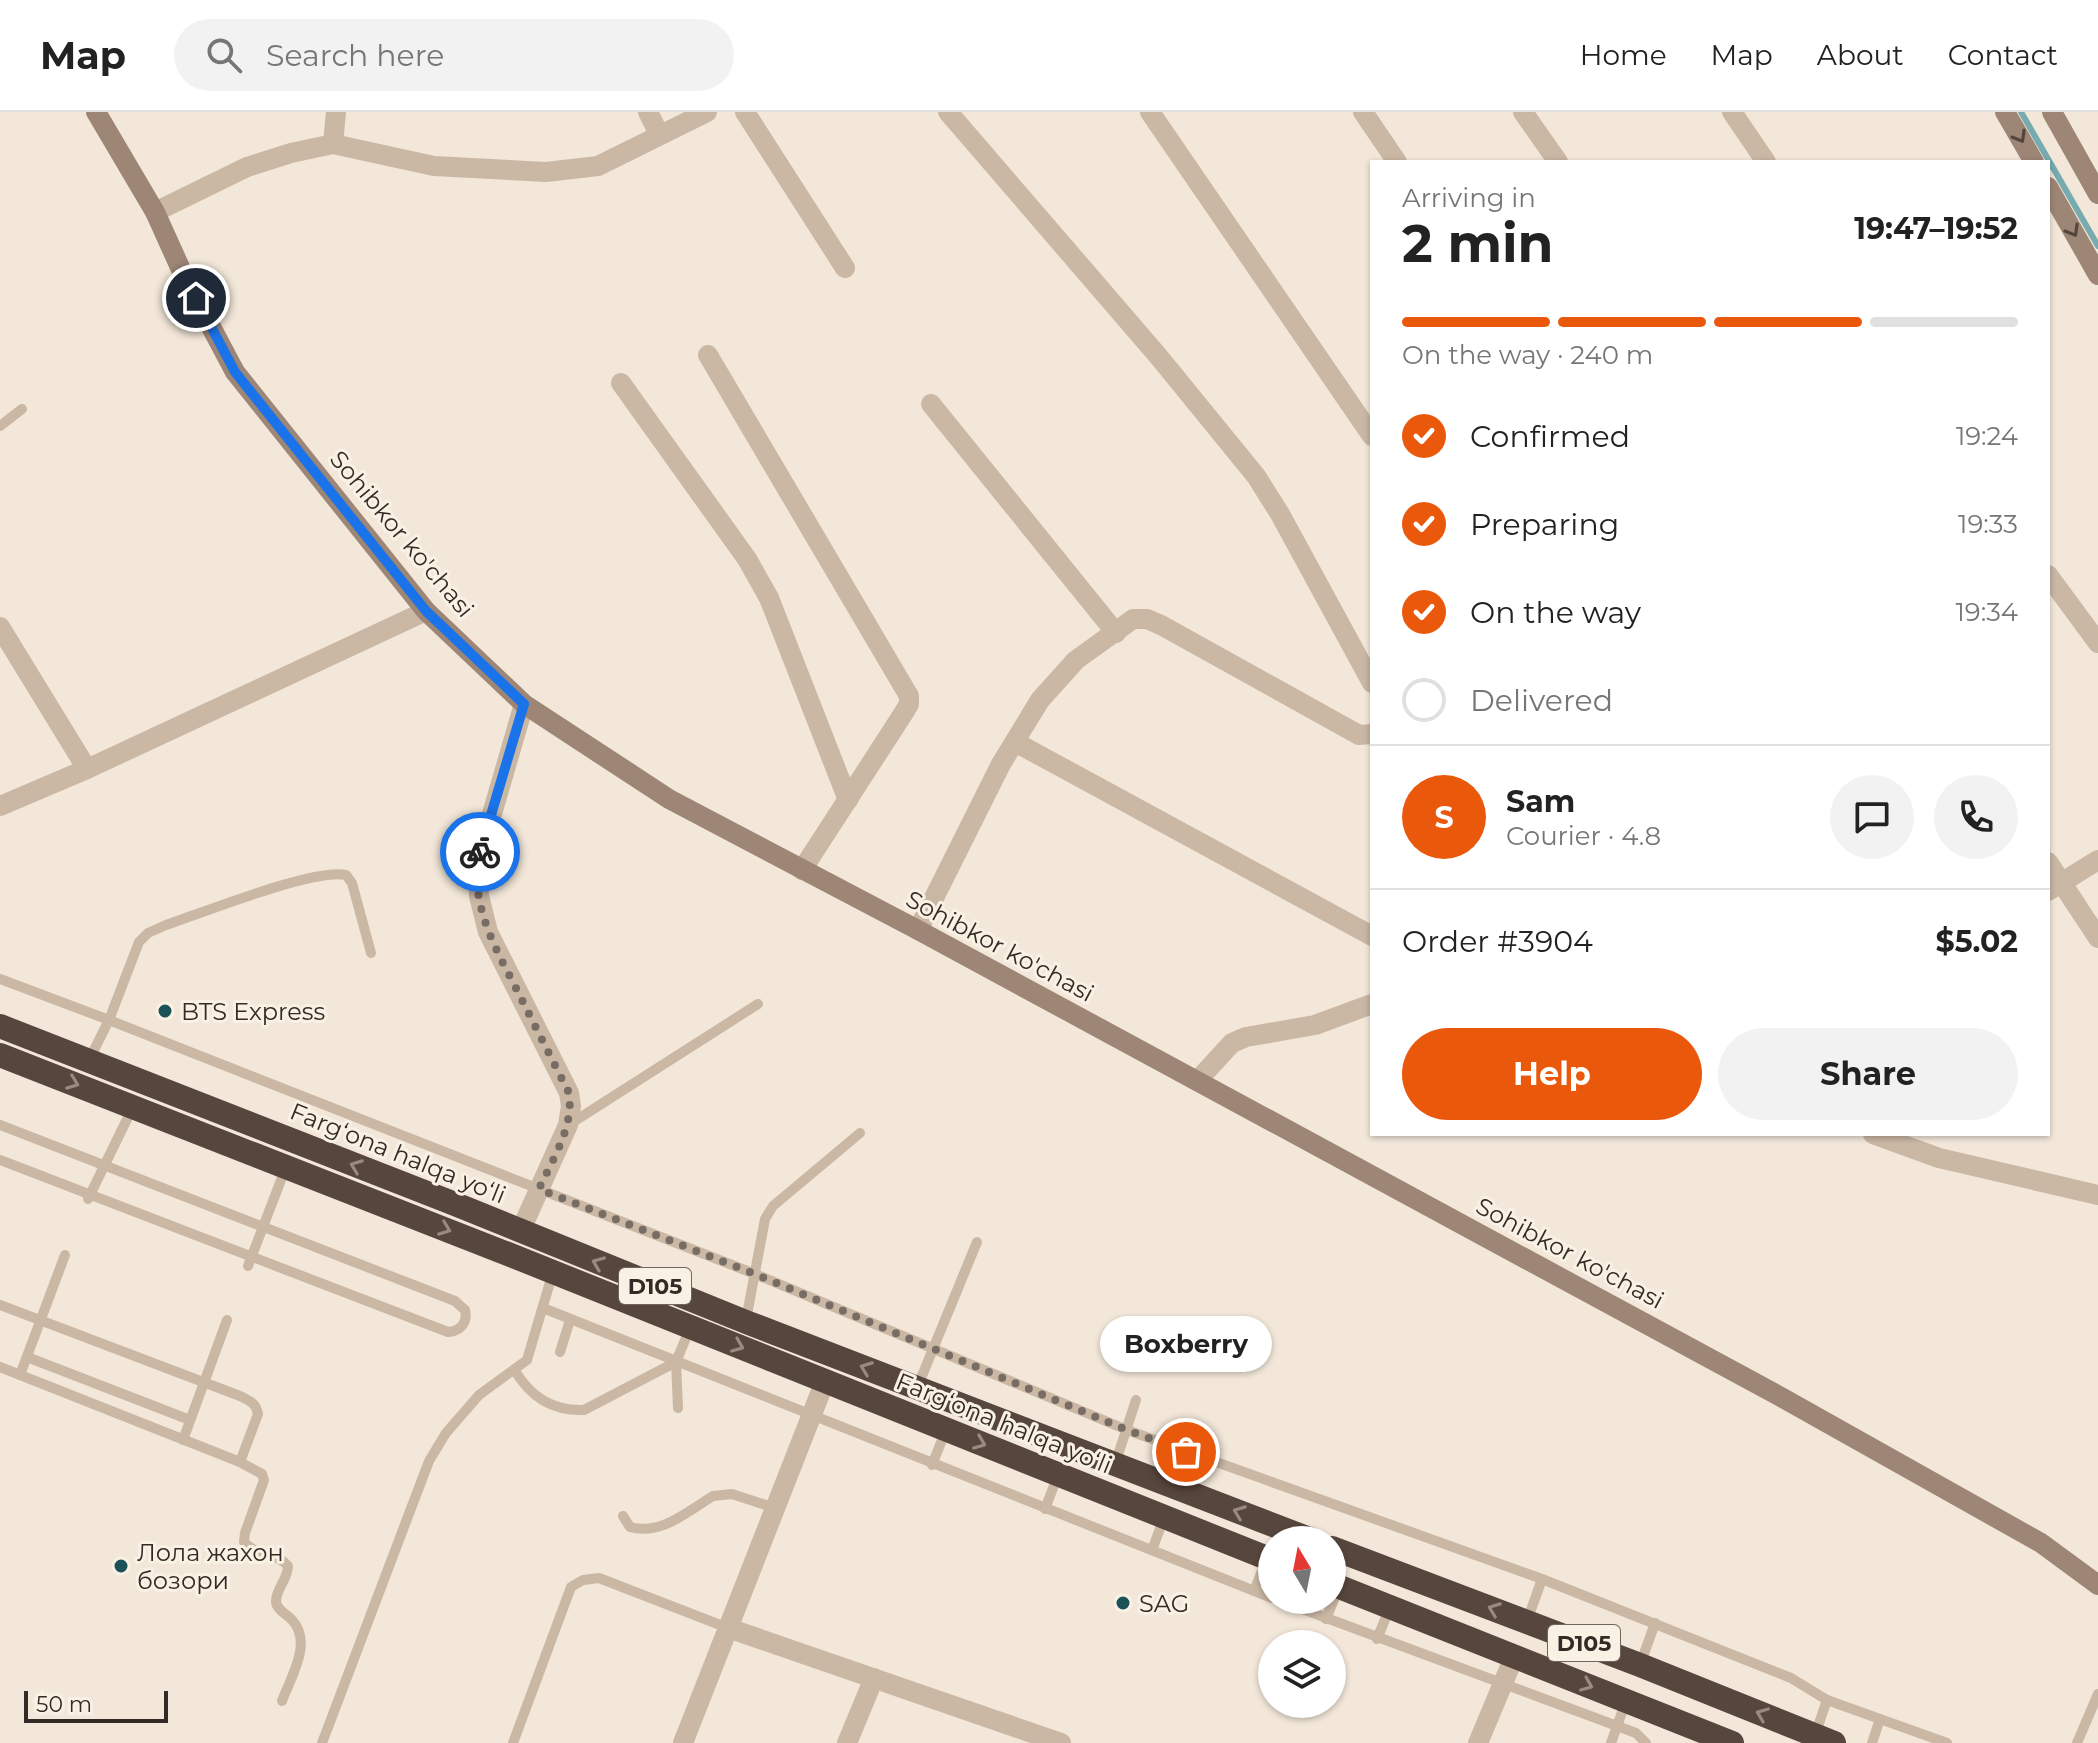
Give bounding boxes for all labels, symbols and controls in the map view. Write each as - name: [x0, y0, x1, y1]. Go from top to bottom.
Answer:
- search box: [174, 19, 734, 91]
- text: Map: [40, 32, 126, 79]
- icon: search: [202, 33, 246, 77]
- text: Search here: [266, 37, 444, 74]
- text: Home: [1580, 38, 1667, 72]
- text: Map: [1711, 38, 1773, 72]
- text: About: [1817, 38, 1904, 72]
- text: Contact: [1948, 38, 2058, 72]
- one-way arrow: [2010, 129, 2025, 143]
- text: Arriving in: [1402, 182, 1536, 214]
- text: 19:47–19:52: [1854, 210, 2018, 247]
- text: 2 min: [1402, 212, 1554, 275]
- one-way arrow: [2063, 222, 2079, 237]
- pin: [162, 264, 230, 332]
- icon: home: [174, 276, 218, 320]
- text: On the way · 240 m: [1402, 339, 1653, 371]
- icon: check: [1402, 414, 1446, 458]
- text: Confirmed: [1470, 418, 1630, 455]
- text: 19:24: [1956, 420, 2018, 452]
- street label: Sohibkor ko'chasi: [324, 445, 480, 623]
- icon: check: [1402, 502, 1446, 546]
- text: Preparing: [1470, 506, 1619, 543]
- text: 19:33: [1958, 508, 2018, 540]
- icon: check: [1402, 590, 1446, 634]
- text: On the way: [1470, 594, 1641, 631]
- text: 19:34: [1955, 596, 2018, 628]
- text: Delivered: [1470, 682, 1613, 719]
- button: chat: [1830, 775, 1914, 859]
- button: phone: [1934, 775, 2018, 859]
- text: Sam: [1506, 783, 1575, 820]
- text: S: [1434, 799, 1454, 836]
- courier: [440, 812, 520, 892]
- text: Courier · 4.8: [1506, 820, 1661, 852]
- icon: bike: [458, 830, 502, 874]
- street label: Sohibkor ko'chasi: [901, 884, 1099, 1008]
- text: Order #3904: [1402, 923, 1593, 960]
- text: $5.02: [1936, 923, 2018, 960]
- place label: BTS Express: [181, 997, 325, 1026]
- marker: BTS Express: [156, 1002, 174, 1020]
- button: Help: [1402, 1028, 1702, 1120]
- button: Share: [1718, 1028, 2018, 1120]
- one-way arrow: [65, 1073, 79, 1090]
- street label: Farg‘ona halqa yo‘li: [286, 1096, 510, 1210]
- one-way arrow: [350, 1159, 364, 1176]
- street label: Sohibkor ko'chasi: [1471, 1191, 1669, 1315]
- one-way arrow: [437, 1219, 451, 1236]
- one-way arrow: [592, 1256, 606, 1273]
- road number: D105: [619, 1268, 691, 1304]
- callout: Boxberry: [1100, 1316, 1272, 1372]
- text: Boxberry: [1124, 1328, 1248, 1360]
- one-way arrow: [730, 1337, 744, 1353]
- one-way arrow: [860, 1361, 874, 1378]
- street label: Farg‘ona halqa yo‘li: [892, 1366, 1116, 1480]
- pin: [1152, 1418, 1220, 1486]
- icon: bag: [1164, 1430, 1208, 1474]
- one-way arrow: [972, 1433, 986, 1450]
- one-way arrow: [1233, 1506, 1247, 1522]
- north arrow: [1258, 1526, 1346, 1614]
- map controls: [1258, 1526, 1346, 1718]
- place label: Лола жахон бозори: [137, 1538, 284, 1595]
- marker: Лола жахон бозори: [112, 1557, 130, 1575]
- place label: SAG: [1139, 1589, 1189, 1618]
- marker: SAG: [1114, 1594, 1132, 1612]
- one-way arrow: [1488, 1602, 1502, 1619]
- road number: D105: [1548, 1625, 1620, 1661]
- button: layers: [1258, 1630, 1346, 1718]
- one-way arrow: [1579, 1675, 1593, 1692]
- scale bar: [24, 1687, 168, 1723]
- text: 50 m: [36, 1691, 92, 1718]
- one-way arrow: [1756, 1707, 1770, 1723]

